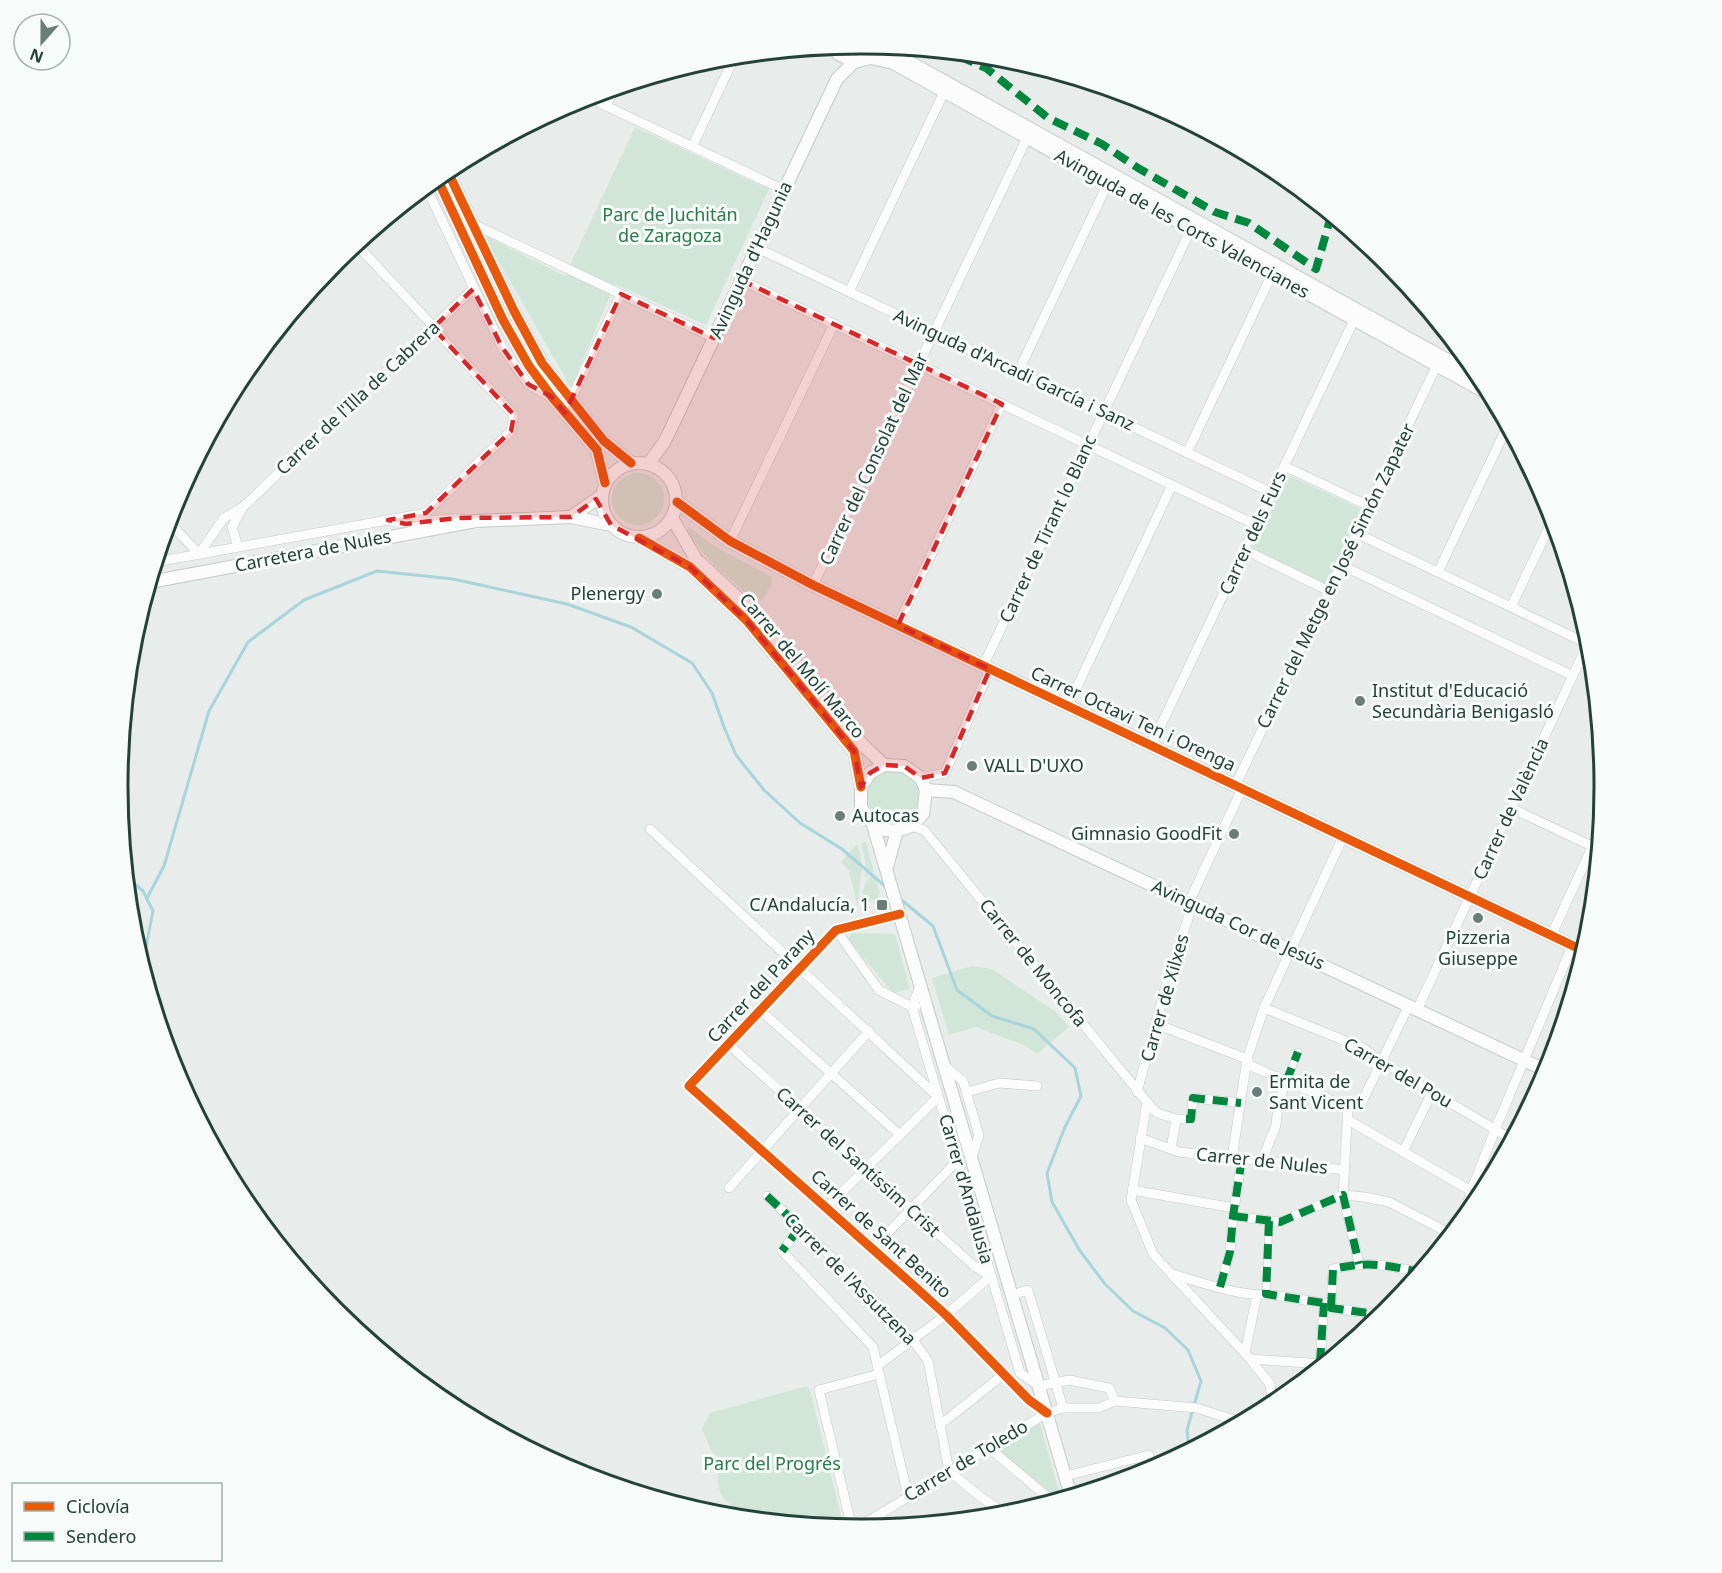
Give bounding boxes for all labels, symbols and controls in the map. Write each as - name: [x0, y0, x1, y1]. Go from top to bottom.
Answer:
- north arrow: [12, 12, 72, 72]
- text: N: [27, 43, 47, 69]
- street label: Avinguda de les Corts Valencianes: [1051, 143, 1314, 303]
- street label: Avinguda d'Hagunia: [703, 177, 797, 342]
- park label: Parc de Juchitán de Zaragoza: [602, 202, 738, 247]
- street label: Avinguda d'Arcadi García i Sanz: [890, 303, 1139, 436]
- street label: Carrer de l'Illa de Cabrera: [270, 315, 444, 480]
- street label: Carrer del Consolat del Mar: [813, 348, 933, 569]
- street label: Carrer del Metge en José Simón Zapater: [1251, 419, 1420, 732]
- street label: Carrer de Tirant lo Blanc: [993, 430, 1101, 626]
- street label: Carrer dels Furs: [1213, 467, 1291, 598]
- street label: Carretera de Nules: [233, 523, 393, 577]
- place label: Plenergy: [571, 581, 646, 605]
- marker: Plenergy: [650, 587, 664, 601]
- street label: Carrer del Molí Marco: [735, 588, 871, 743]
- street label: Carrer Octavi Ten i Orenga: [1027, 660, 1240, 776]
- place label: Institut d'Educació Secundària Benigasló: [1372, 678, 1554, 723]
- marker: Institut d'Educació Secundària Benigasló: [1353, 694, 1367, 708]
- street label: Carrer de València: [1467, 734, 1554, 883]
- place label: VALL D'UXO: [984, 753, 1084, 777]
- marker: VALL D'UXO: [965, 759, 979, 773]
- place label: Autocas: [852, 803, 919, 827]
- marker: Autocas: [833, 809, 847, 823]
- place label: Gimnasio GoodFit: [1071, 821, 1222, 845]
- marker: Gimnasio GoodFit: [1227, 827, 1241, 841]
- street label: Avinguda Cor de Jesús: [1148, 873, 1329, 975]
- place label: C/Andalucía, 1: [749, 892, 870, 916]
- street label: Carrer de Moncofa: [975, 893, 1093, 1031]
- marker: C/Andalucía, 1: [875, 898, 889, 912]
- marker: Pizzeria Giuseppe: [1471, 911, 1485, 925]
- street label: Carrer del Parany: [701, 923, 820, 1047]
- place label: Pizzeria Giuseppe: [1438, 925, 1518, 970]
- street label: Carrer de Xilxes: [1134, 931, 1194, 1064]
- street label: Carrer del Pou: [1340, 1031, 1457, 1113]
- place label: Ermita de Sant Vicent: [1269, 1069, 1364, 1114]
- street label: Carrer del Santíssim Crist: [771, 1081, 946, 1242]
- marker: Ermita de Sant Vicent: [1250, 1085, 1264, 1099]
- street label: Carrer d'Andalusia: [934, 1111, 1000, 1267]
- street label: Carrer de Nules: [1195, 1141, 1329, 1179]
- street label: Carrer de Sant Benito: [806, 1164, 957, 1303]
- street label: Carrer de l'Assutzena: [779, 1207, 922, 1350]
- street label: Carrer de Toledo: [899, 1414, 1032, 1507]
- park label: Parc del Progrés: [703, 1451, 841, 1475]
- legend: [12, 1483, 222, 1561]
- text: Ciclovía: [66, 1494, 130, 1518]
- text: Sendero: [66, 1524, 136, 1548]

